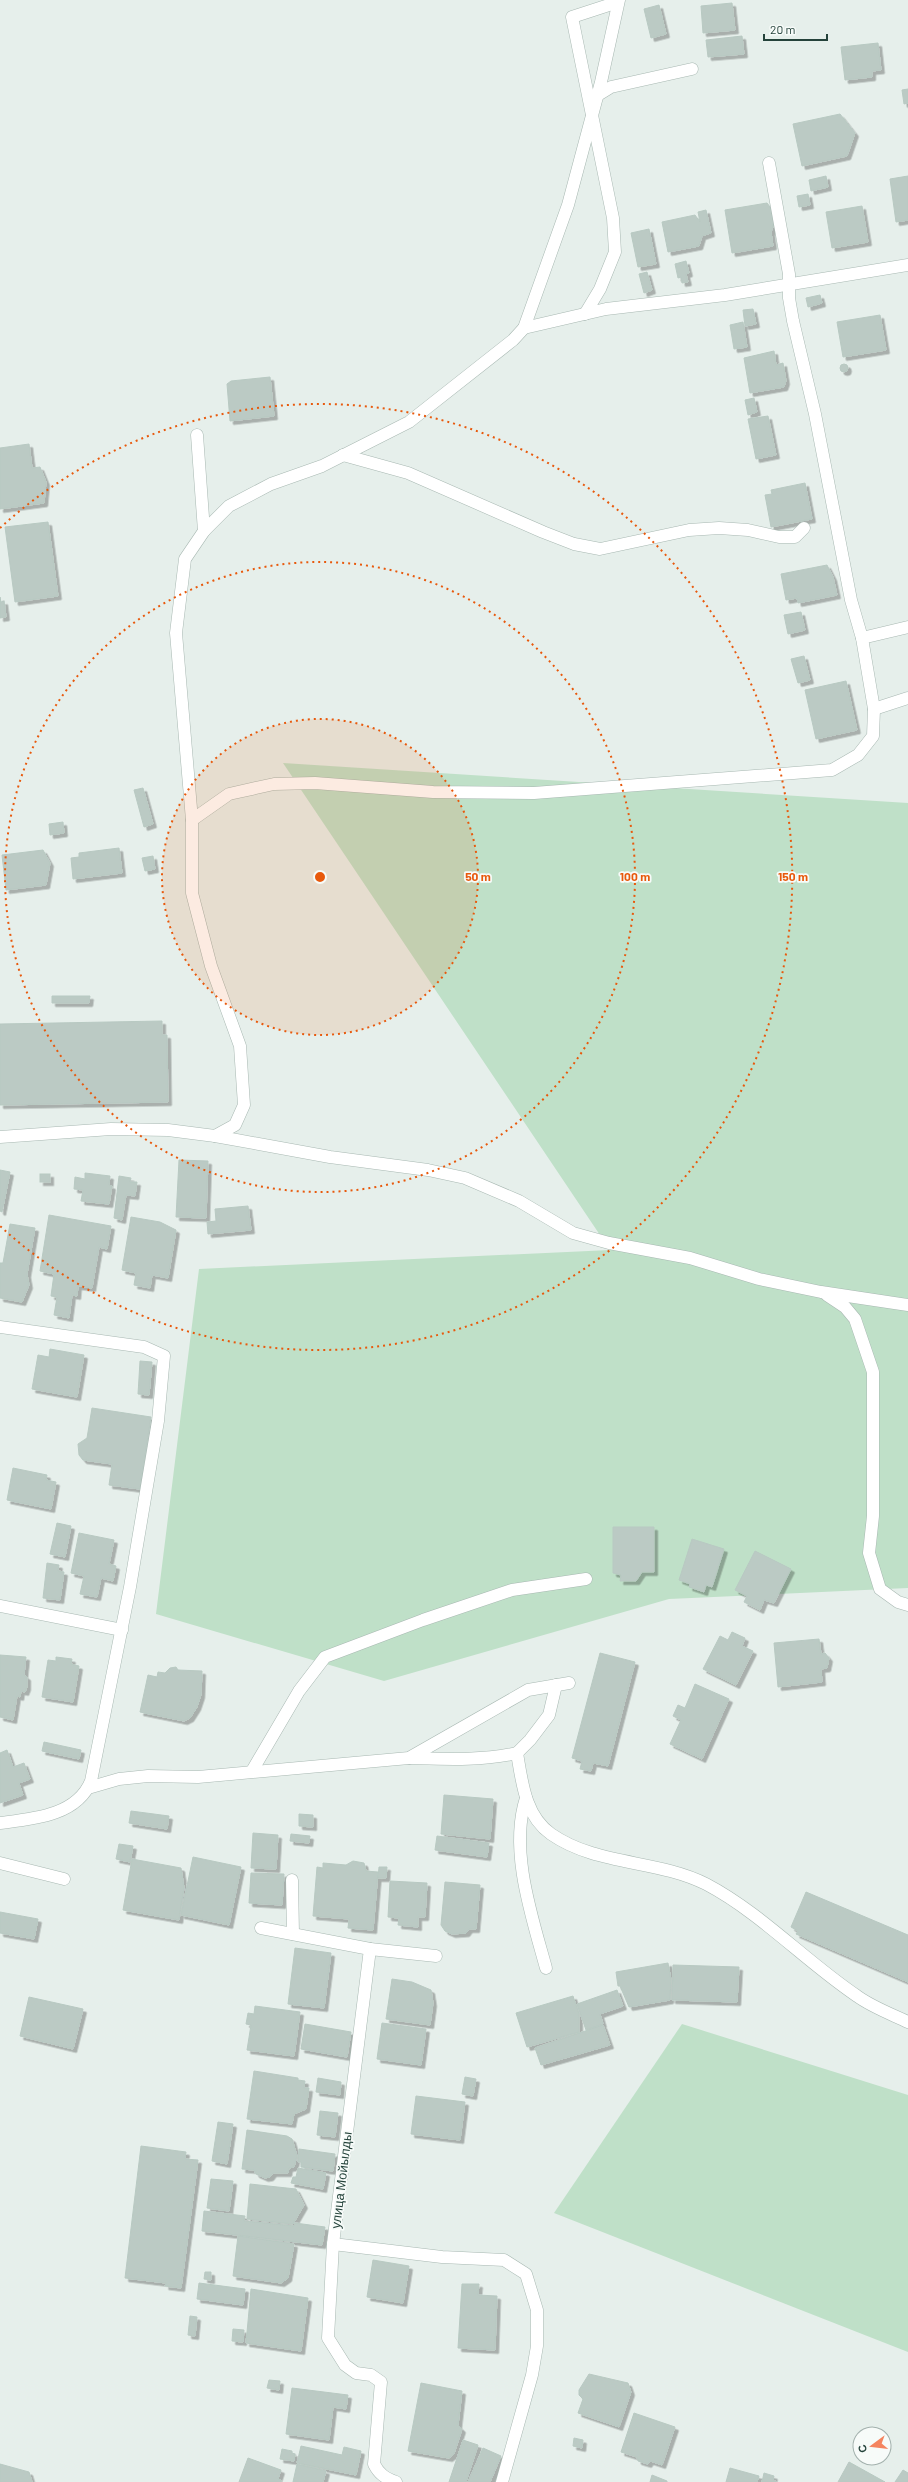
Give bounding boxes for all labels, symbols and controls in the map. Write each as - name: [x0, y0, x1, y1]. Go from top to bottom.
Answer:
- scale bar: [764, 16, 827, 42]
- text: 20 m: [770, 22, 796, 36]
- text: 50 m: [465, 869, 491, 883]
- text: 100 m: [620, 869, 650, 883]
- text: 150 m: [778, 869, 808, 883]
- centre of rings: [313, 870, 327, 884]
- street label: улица Мойылды: [327, 2131, 355, 2229]
- north arrow: [852, 2426, 892, 2466]
- text: С: [855, 2443, 869, 2454]

